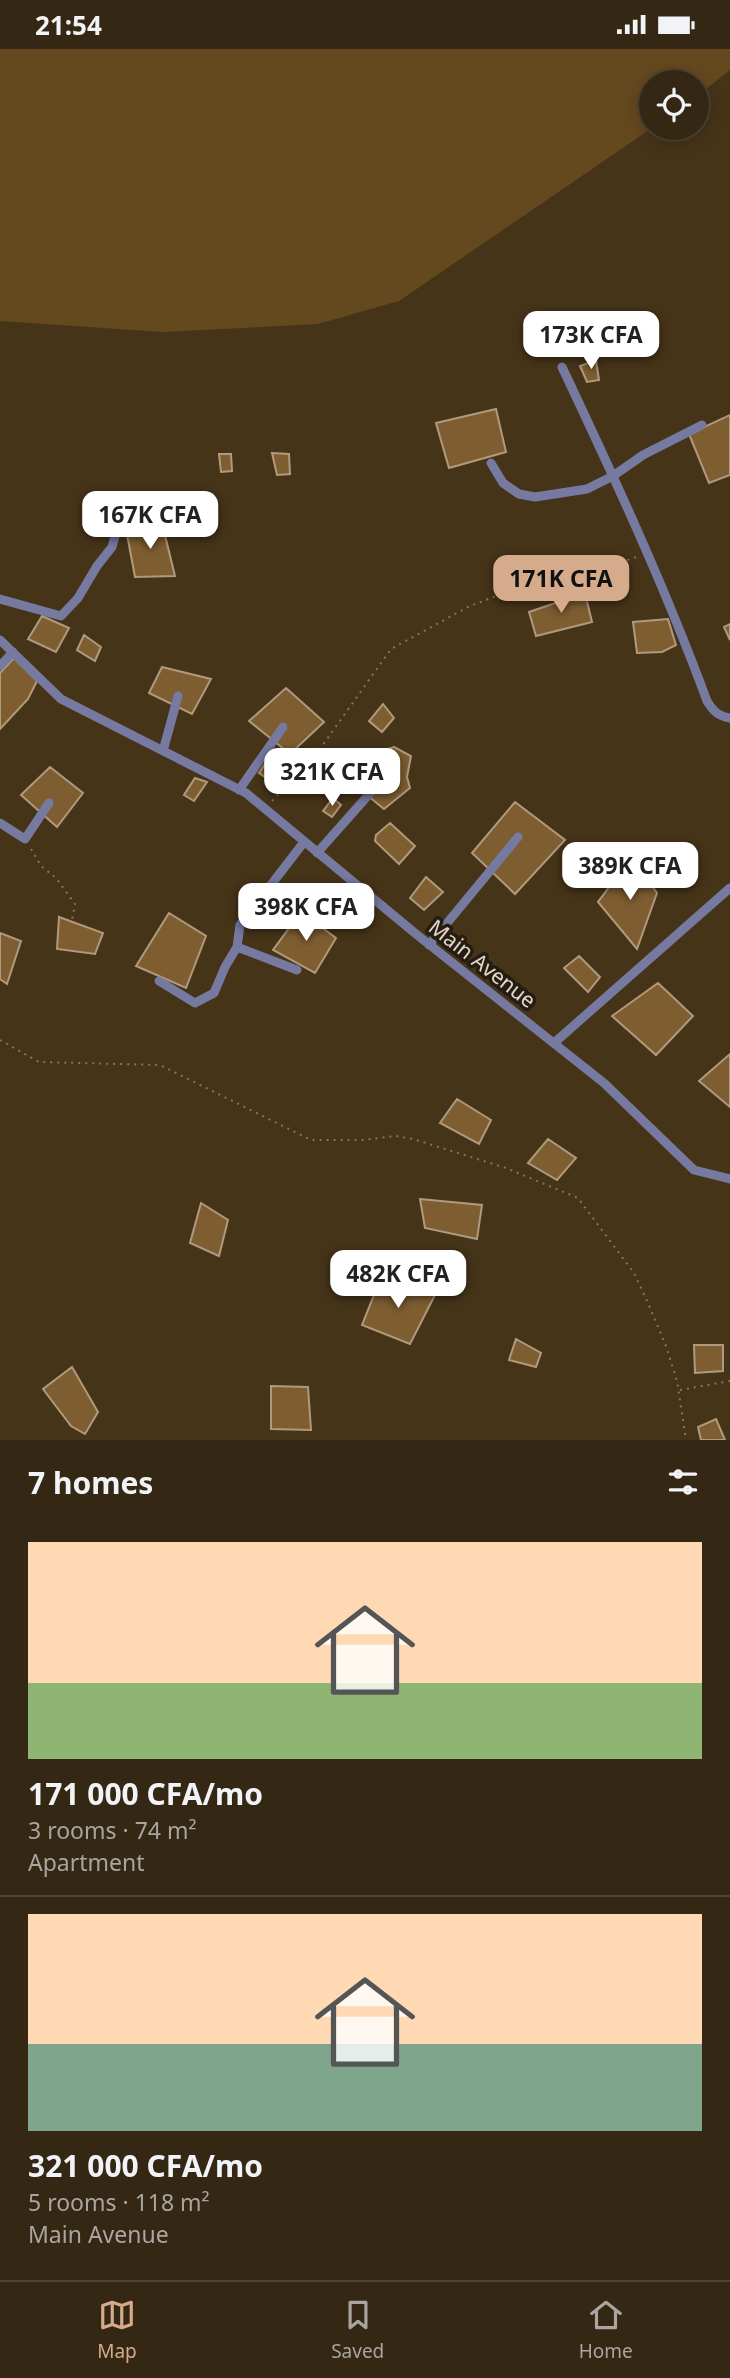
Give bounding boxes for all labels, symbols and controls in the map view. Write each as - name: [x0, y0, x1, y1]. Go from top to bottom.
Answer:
- text: 21:54: [35, 7, 102, 43]
- map controls: [639, 70, 709, 140]
- button: locate: [639, 70, 709, 140]
- pin: 173K CFA: [519, 311, 663, 371]
- text: 173K CFA: [539, 318, 643, 350]
- pin: 167K CFA: [78, 491, 222, 551]
- text: 167K CFA: [98, 498, 202, 530]
- pin: 171K CFA: [489, 555, 633, 615]
- text: 171K CFA: [509, 562, 613, 594]
- pin: 321K CFA: [260, 749, 404, 808]
- text: 321K CFA: [280, 755, 384, 787]
- pin: 389K CFA: [558, 843, 702, 902]
- text: 389K CFA: [578, 849, 682, 881]
- pin: 398K CFA: [234, 883, 378, 943]
- text: 398K CFA: [254, 890, 358, 922]
- street label: Main Avenue: [423, 913, 542, 1014]
- pin: 482K CFA: [326, 1251, 470, 1310]
- text: 482K CFA: [346, 1257, 450, 1289]
- text: 7 homes: [28, 1462, 153, 1503]
- icon: filters: [664, 1463, 702, 1501]
- icon: home: [302, 1587, 428, 1713]
- text: 171 000 CFA/mo: [28, 1773, 263, 1814]
- text: 3 rooms · 74 m²: [28, 1814, 197, 1846]
- text: Apartment: [28, 1846, 145, 1878]
- icon: home: [302, 1959, 428, 2085]
- text: 321 000 CFA/mo: [28, 2145, 263, 2186]
- text: 5 rooms · 118 m²: [28, 2186, 210, 2218]
- text: Main Avenue: [28, 2218, 169, 2250]
- tab: Map: [97, 2296, 137, 2364]
- tab: Saved: [331, 2296, 384, 2364]
- tab: Home: [579, 2296, 633, 2364]

